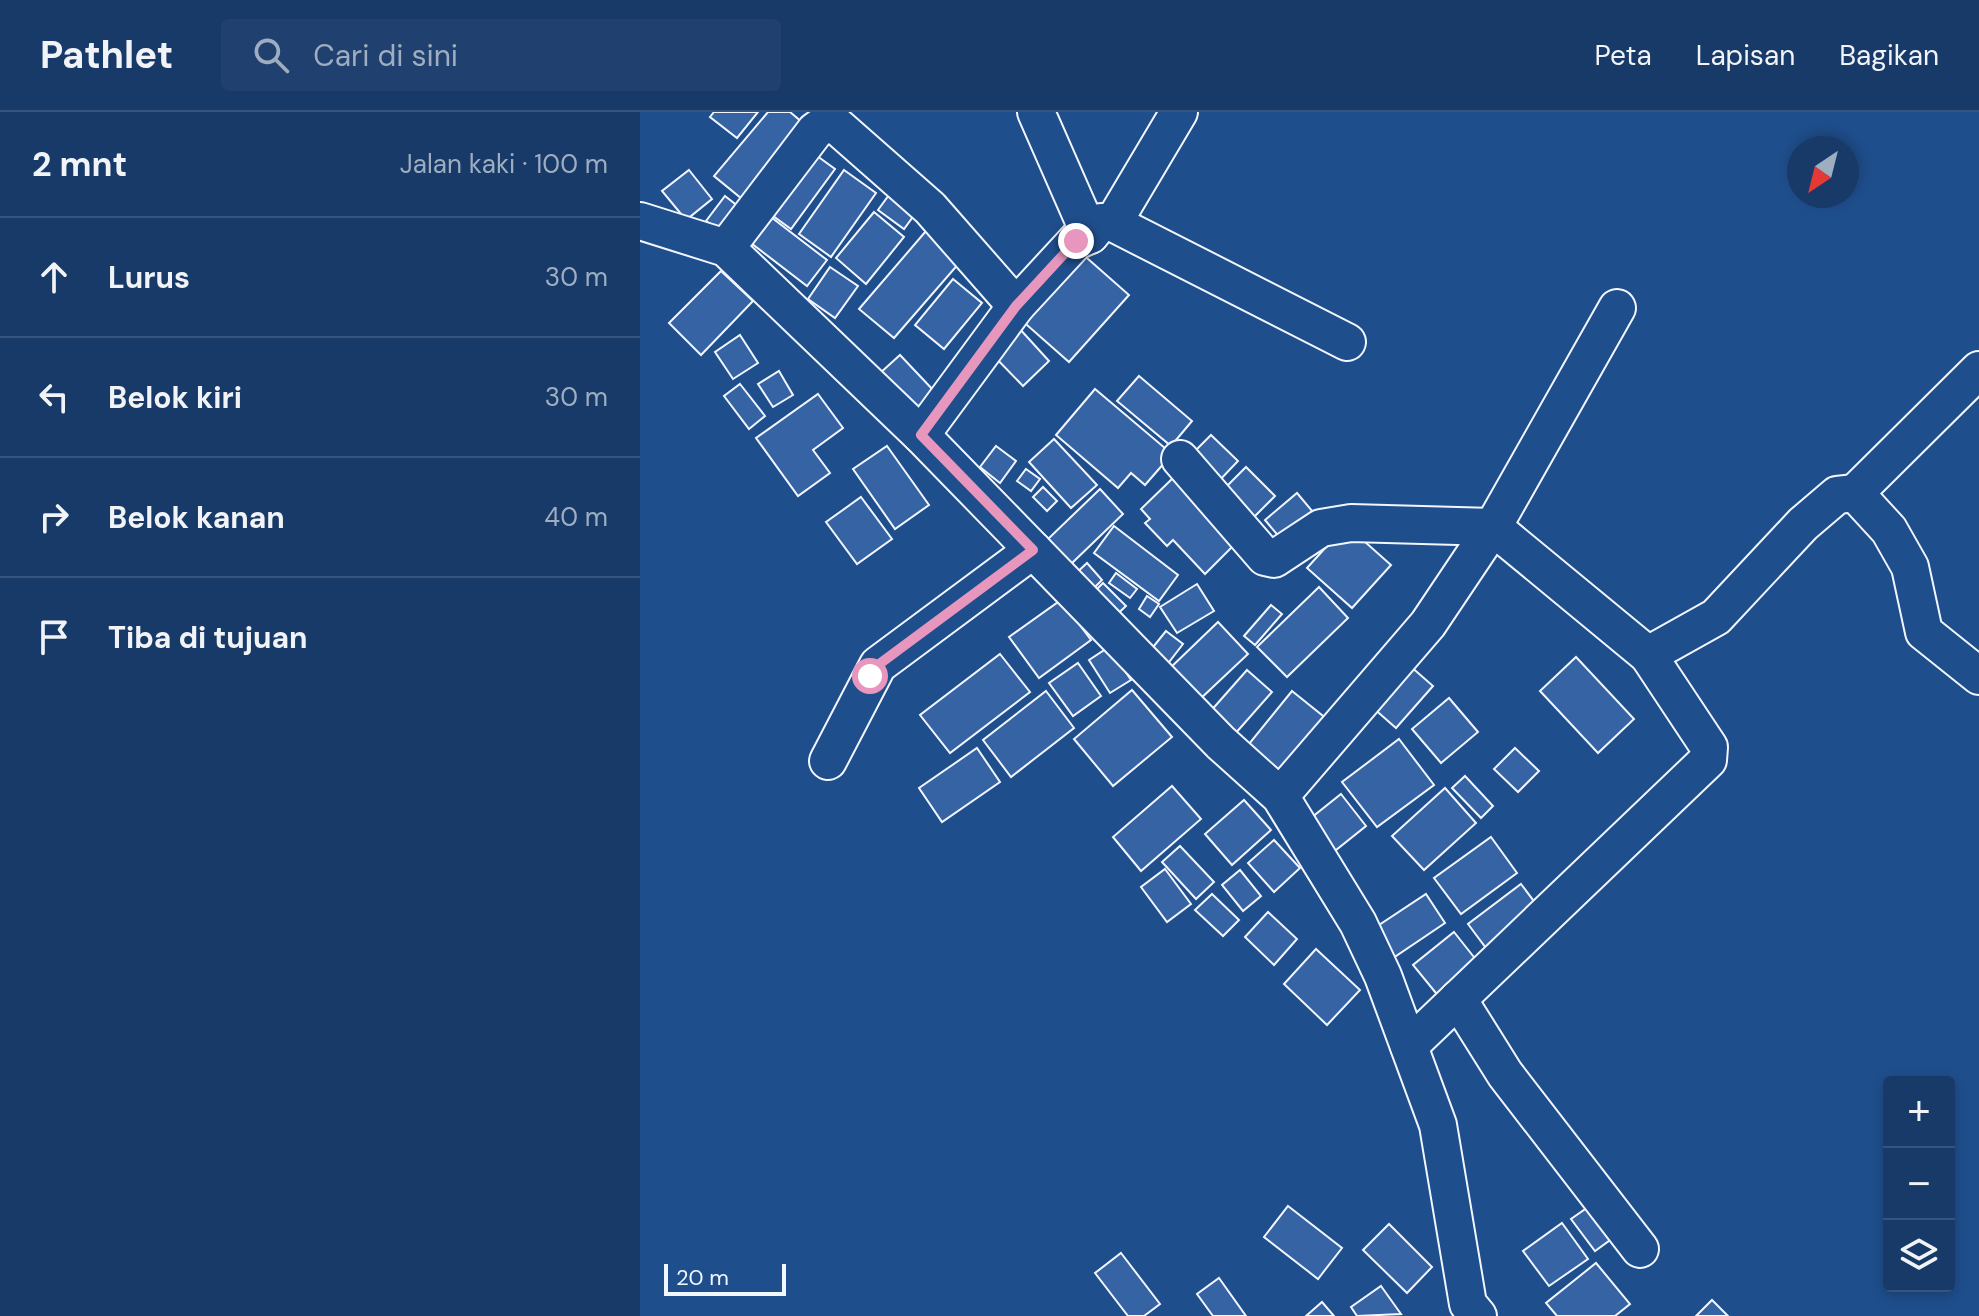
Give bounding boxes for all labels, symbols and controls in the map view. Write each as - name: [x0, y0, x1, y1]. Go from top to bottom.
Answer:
- search box: [221, 19, 781, 91]
- text: Pathlet: [40, 30, 173, 80]
- icon: search: [249, 33, 293, 77]
- text: Cari di sini: [313, 36, 458, 75]
- text: Peta: [1595, 37, 1652, 74]
- text: Lapisan: [1696, 37, 1795, 74]
- text: Bagikan: [1839, 37, 1939, 74]
- north arrow: [1787, 136, 1859, 208]
- text: 2 mnt: [32, 142, 127, 187]
- text: Jalan kaki · 100 m: [400, 147, 608, 181]
- route end: [1058, 223, 1094, 259]
- icon: ahead: [32, 255, 76, 299]
- text: Lurus: [108, 258, 190, 297]
- text: 30 m: [545, 260, 608, 294]
- icon: left: [32, 375, 76, 419]
- text: Belok kiri: [108, 378, 242, 417]
- text: 30 m: [545, 380, 608, 414]
- icon: right: [32, 495, 76, 539]
- text: Belok kanan: [108, 498, 285, 537]
- text: 40 m: [544, 500, 608, 534]
- icon: arrive: [32, 615, 76, 659]
- text: Tiba di tujuan: [108, 618, 308, 657]
- route start: [852, 658, 888, 694]
- map controls: [1883, 1076, 1955, 1292]
- button: +: [1883, 1076, 1955, 1148]
- button: −: [1883, 1148, 1955, 1220]
- button: layers: [1883, 1220, 1955, 1292]
- scale bar: [664, 1260, 786, 1296]
- text: 20 m: [676, 1263, 729, 1292]

